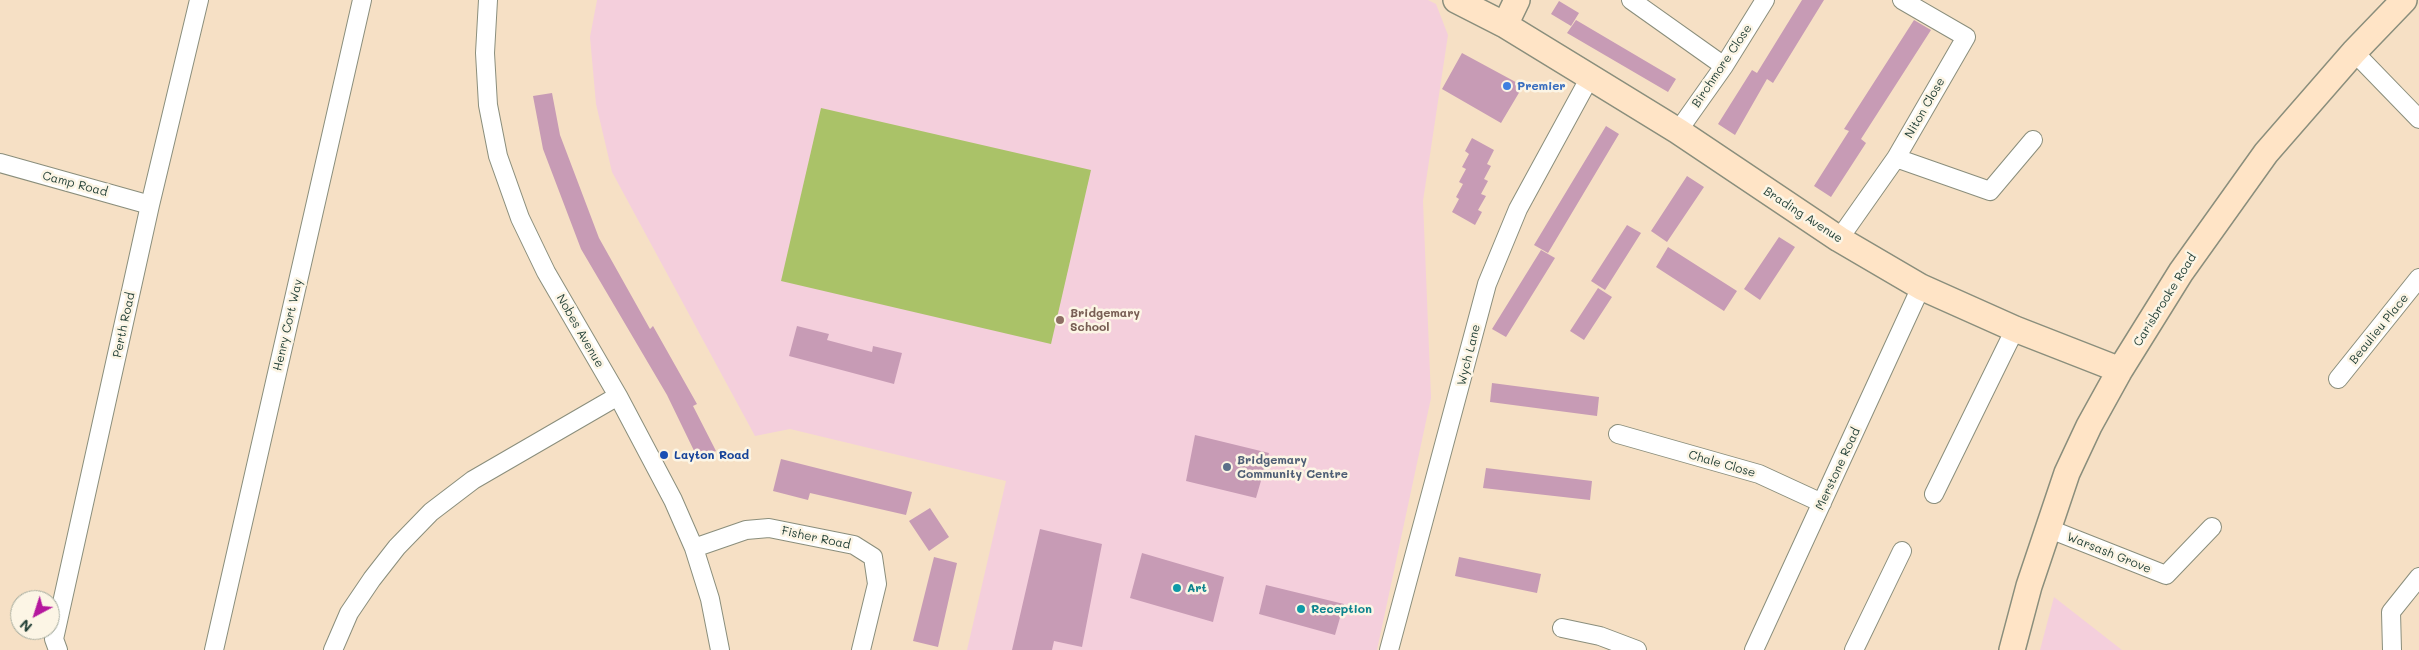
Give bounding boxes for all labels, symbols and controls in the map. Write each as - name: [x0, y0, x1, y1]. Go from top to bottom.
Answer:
- street label: Birchmore Close: [1689, 22, 1755, 110]
- street label: Niton Close: [1902, 75, 1948, 141]
- place label: Premier: [1517, 79, 1566, 93]
- marker: Premier: [1501, 80, 1513, 92]
- street label: Camp Road: [41, 168, 109, 200]
- street label: Brading Avenue: [1761, 184, 1845, 246]
- street label: Carisbrooke Road: [2131, 251, 2199, 349]
- street label: Henry Cort Way: [270, 278, 306, 372]
- street label: Perth Road: [110, 291, 138, 359]
- street label: Beaulieu Place: [2346, 291, 2412, 367]
- street label: Nobes Avenue: [553, 292, 607, 370]
- place label: Bridgemary School: [1070, 306, 1140, 334]
- marker: Bridgemary School: [1054, 314, 1066, 326]
- street label: Wych Lane: [1454, 323, 1484, 387]
- street label: Merstone Road: [1813, 426, 1863, 512]
- place label: Layton Road: [674, 448, 749, 462]
- street label: Chale Close: [1687, 448, 1757, 480]
- marker: Layton Road: [658, 449, 670, 461]
- place label: Bridgemary Community Centre: [1237, 453, 1348, 481]
- marker: Bridgemary Community Centre: [1221, 461, 1233, 473]
- street label: Fisher Road: [780, 524, 852, 552]
- street label: Warsash Grove: [2065, 530, 2153, 576]
- place label: Art: [1187, 581, 1207, 595]
- marker: Art: [1171, 582, 1183, 594]
- north arrow: [10, 590, 60, 640]
- place label: Reception: [1311, 602, 1372, 616]
- marker: Reception: [1295, 603, 1307, 615]
- text: N: [16, 615, 36, 637]

